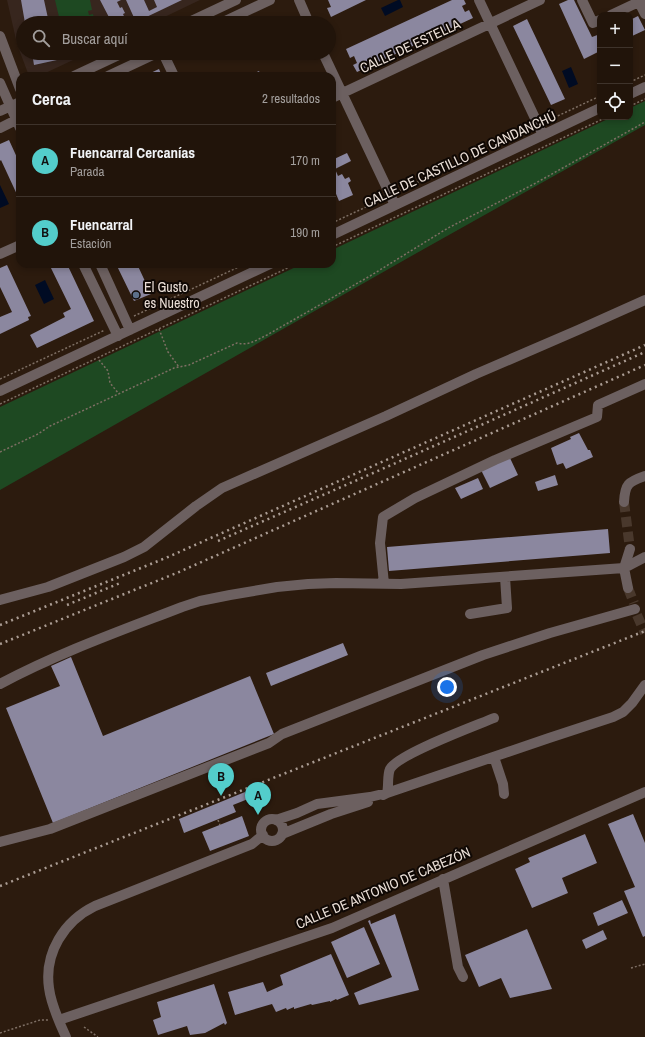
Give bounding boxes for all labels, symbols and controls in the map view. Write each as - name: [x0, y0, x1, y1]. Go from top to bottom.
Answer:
- map controls: [597, 12, 633, 120]
- button: +: [597, 12, 633, 48]
- street label: CALLE DE ESTELLA: [357, 15, 464, 77]
- search box: [16, 16, 336, 60]
- icon: search: [30, 27, 52, 49]
- text: Buscar aquí: [62, 28, 128, 49]
- button: −: [597, 48, 633, 84]
- button: locate: [597, 84, 633, 120]
- text: Cerca: [32, 87, 71, 110]
- text: 2 resultados: [262, 90, 320, 107]
- street label: CALLE DE CASTILLO DE CANDANCHÚ: [361, 106, 559, 212]
- text: Fuencarral Cercanías: [70, 142, 195, 163]
- text: A: [41, 152, 49, 169]
- text: 170 m: [290, 152, 320, 169]
- text: Parada: [70, 163, 104, 180]
- text: Fuencarral: [70, 214, 133, 235]
- text: B: [41, 224, 49, 241]
- text: 190 m: [290, 224, 320, 241]
- text: Estación: [70, 235, 111, 252]
- place label: El Gusto es Nuestro: [144, 278, 200, 312]
- marker: El Gusto es Nuestro: [131, 290, 141, 300]
- your location: [437, 677, 457, 697]
- pin: B: [208, 763, 234, 796]
- pin: A: [245, 782, 271, 815]
- street label: CALLE DE ANTONIO DE CABEZÓN: [293, 843, 473, 933]

